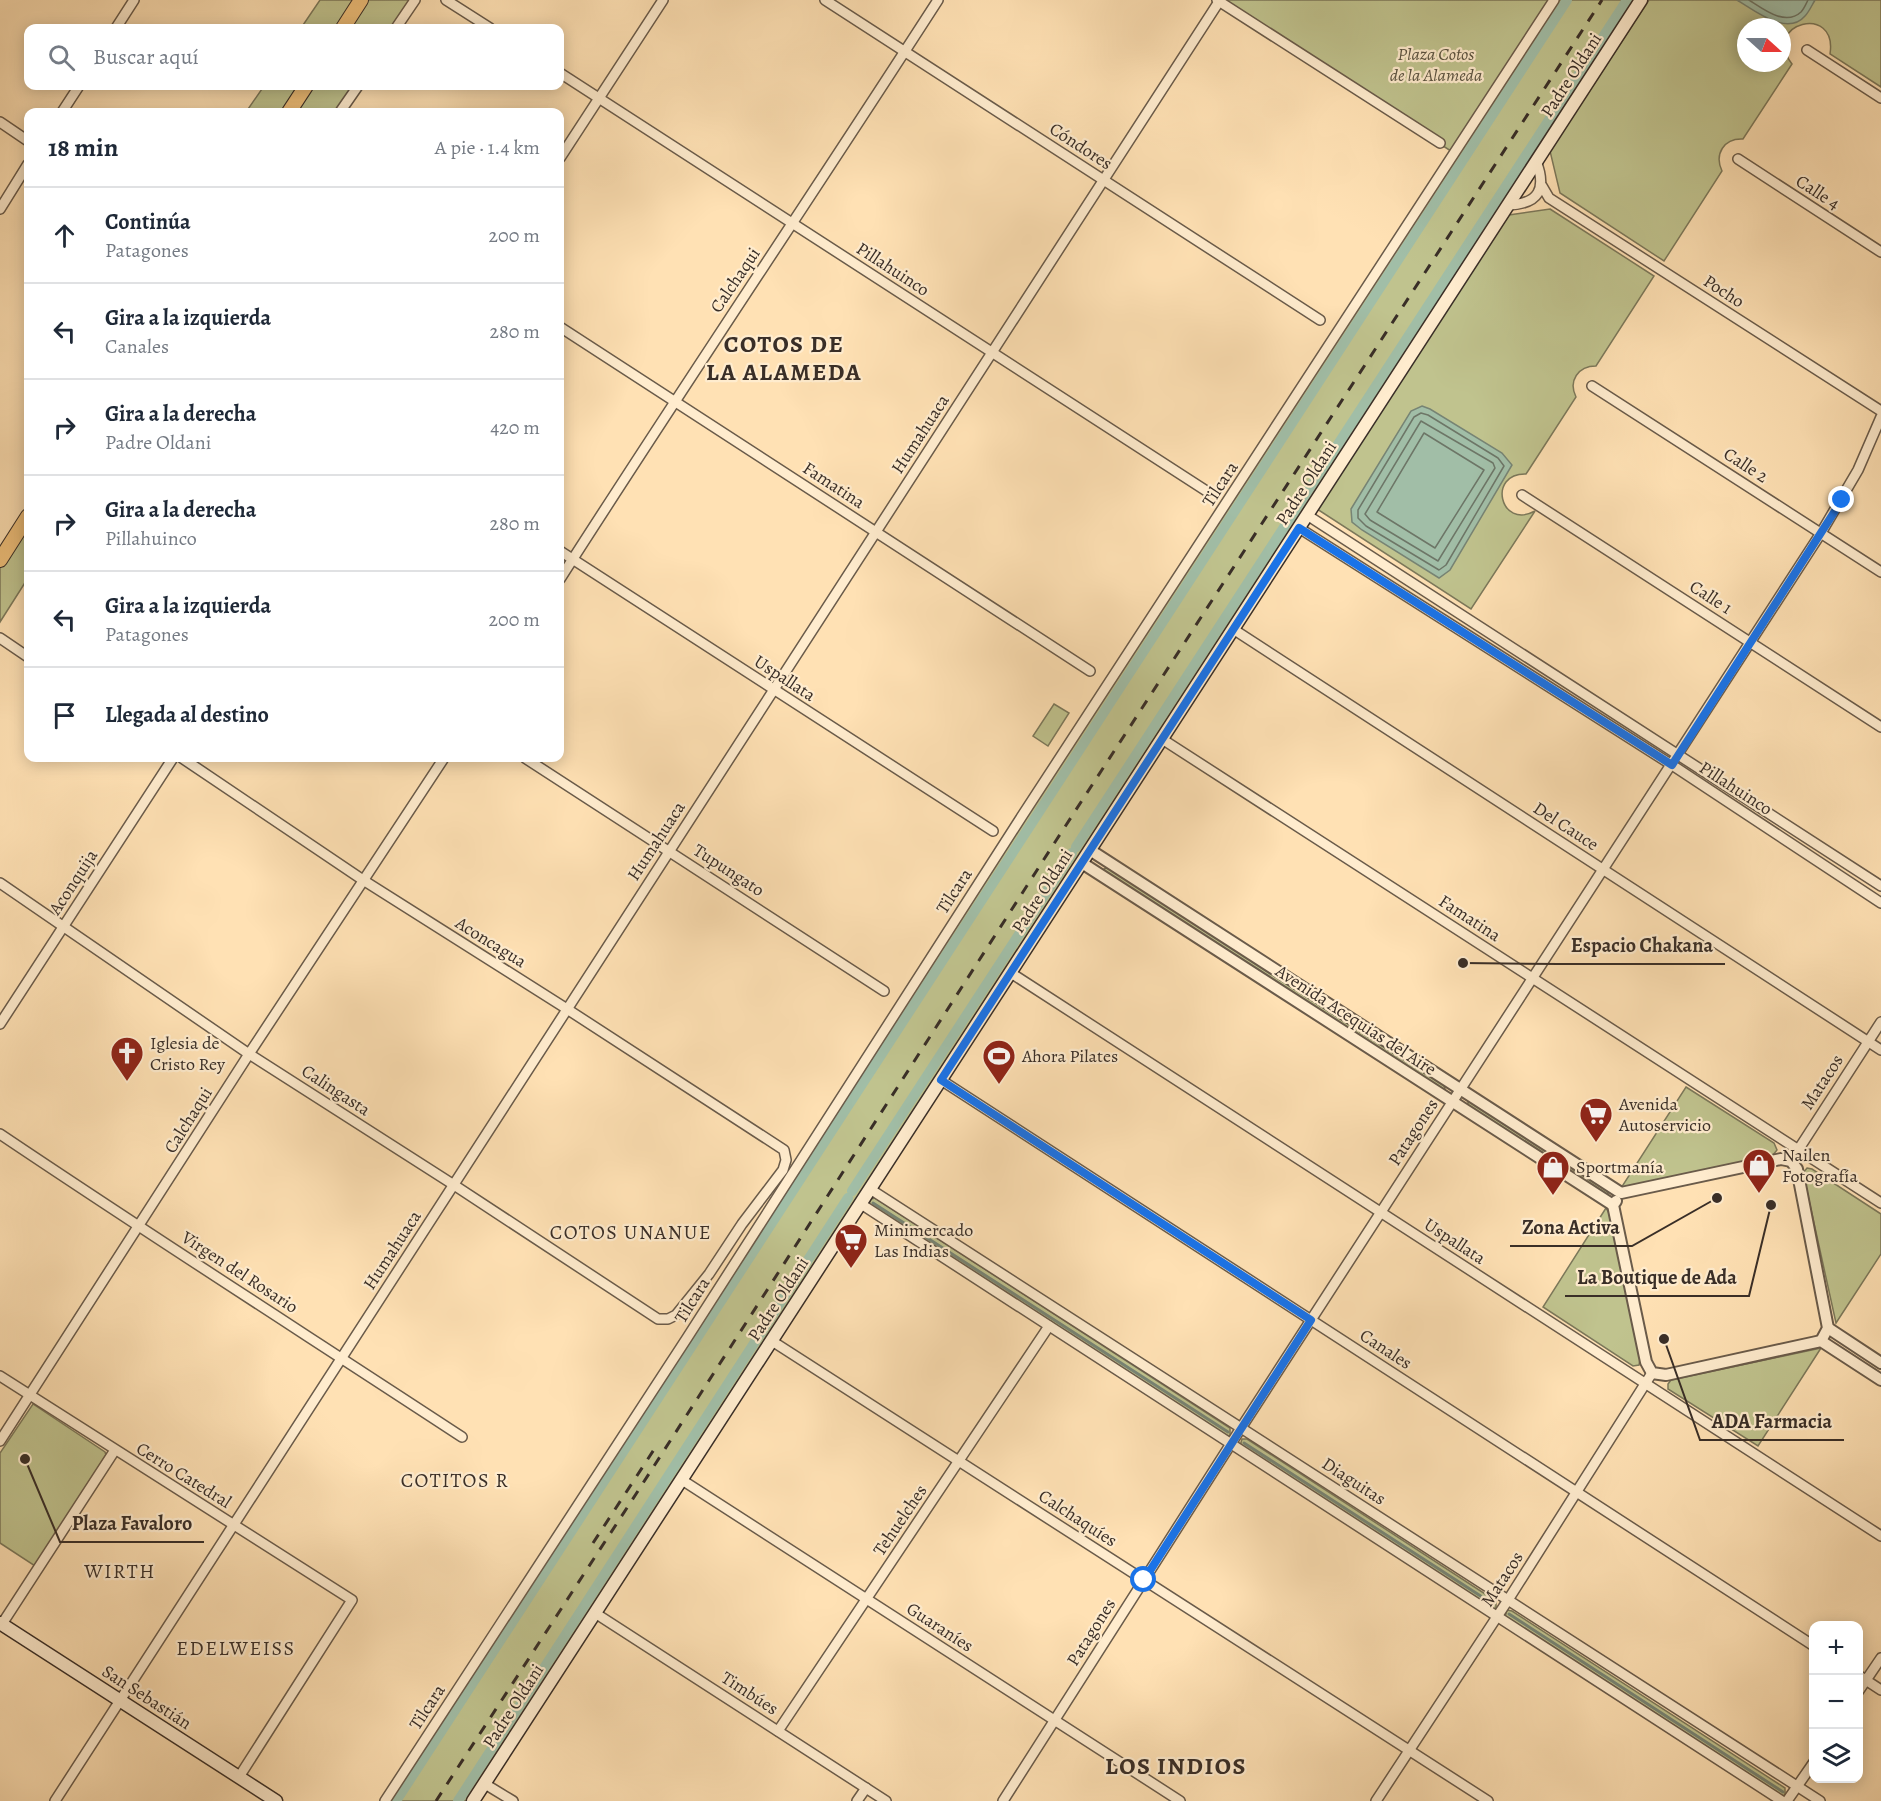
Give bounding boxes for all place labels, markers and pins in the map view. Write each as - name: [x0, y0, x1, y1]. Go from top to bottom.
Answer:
- callout: Espacio Chakana: [1559, 926, 1725, 964]
- place label: Iglesia de Cristo Rey: [150, 1031, 226, 1076]
- church icon: Iglesia de Cristo Rey: [109, 1035, 145, 1082]
- sports icon: Ahora Pilates: [981, 1038, 1017, 1085]
- place label: Ahora Pilates: [1021, 1044, 1118, 1068]
- place label: Avenida Autoservicio: [1618, 1092, 1711, 1137]
- supermarket icon: Avenida Autoservicio: [1578, 1096, 1614, 1143]
- place label: Nailen Fotografía: [1782, 1143, 1858, 1188]
- shop icon: Nailen Fotografía: [1741, 1147, 1777, 1194]
- shop icon: Sportmanía: [1535, 1149, 1571, 1196]
- place label: Sportmanía: [1576, 1155, 1664, 1179]
- callout: Zona Activa: [1510, 1208, 1632, 1246]
- place label: Minimercado Las Indias: [874, 1218, 973, 1263]
- supermarket icon: Minimercado Las Indias: [833, 1222, 869, 1269]
- callout: La Boutique de Ada: [1565, 1258, 1749, 1296]
- callout: ADA Farmacia: [1700, 1402, 1844, 1440]
- callout: Plaza Favaloro: [60, 1504, 204, 1542]

